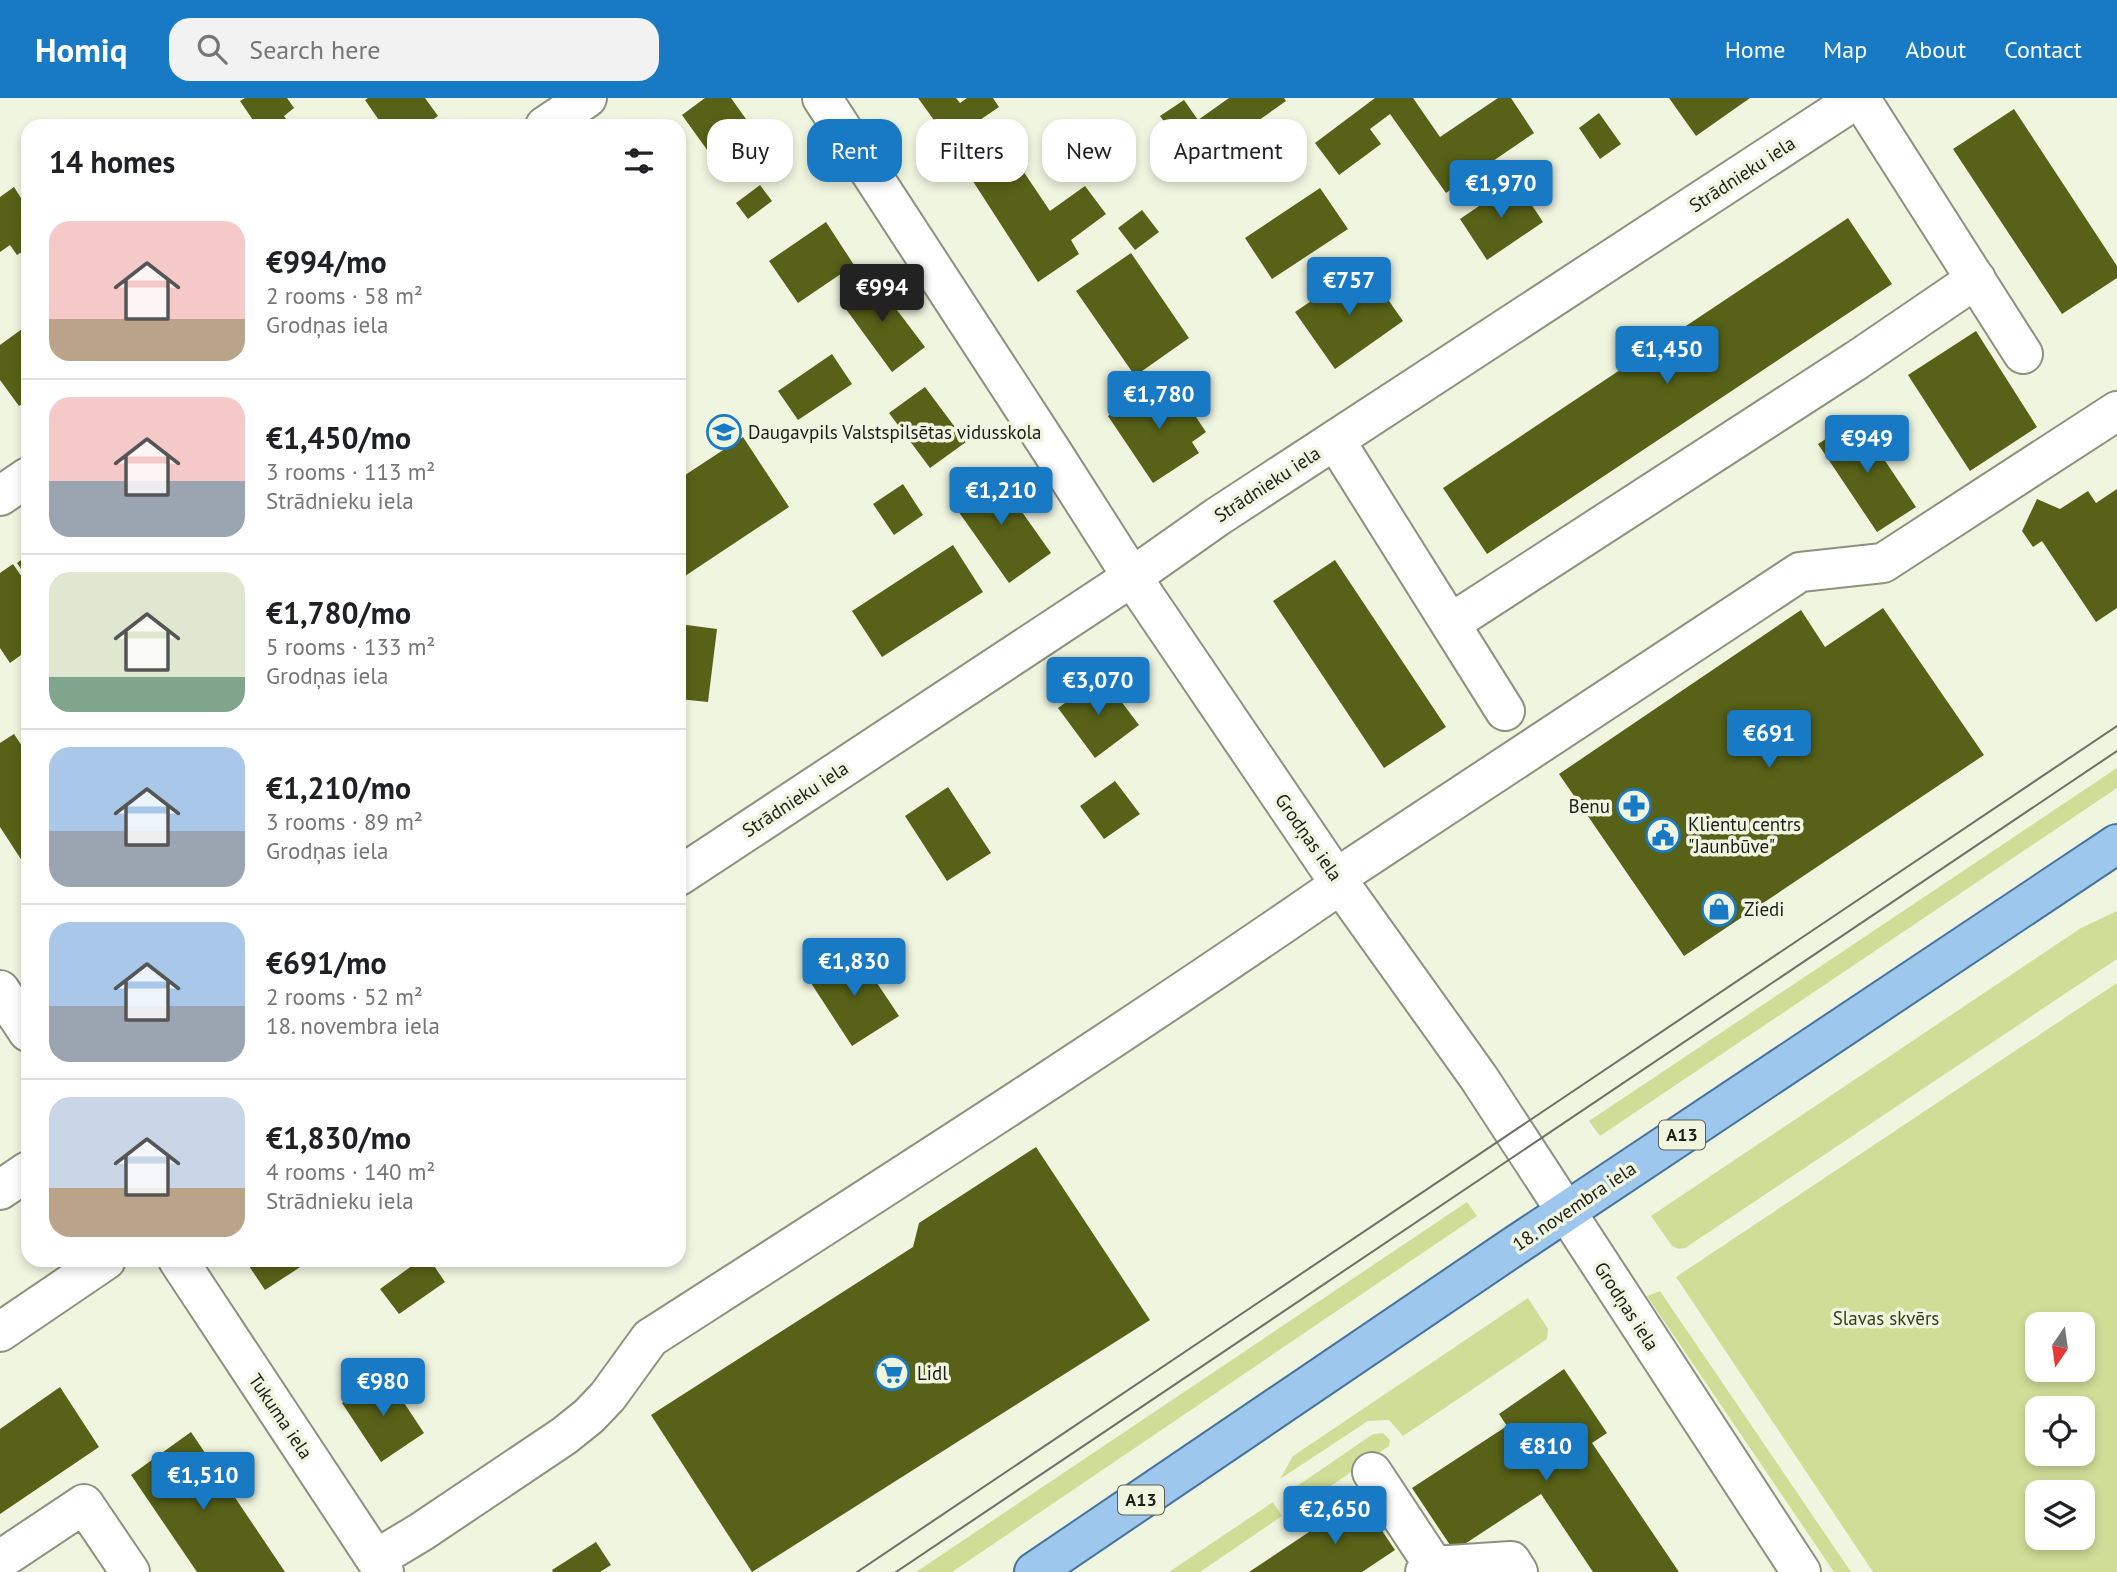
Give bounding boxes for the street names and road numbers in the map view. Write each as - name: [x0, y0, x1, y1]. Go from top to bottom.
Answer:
- street label: Strādnieku iela: [1684, 131, 1800, 217]
- street label: Strādnieku iela: [1209, 441, 1325, 527]
- street label: Strādnieku iela: [737, 756, 853, 842]
- street label: Grodņas iela: [1270, 789, 1348, 885]
- road number: A13: [1659, 1120, 1705, 1150]
- street label: 18. novembra iela: [1508, 1156, 1640, 1256]
- street label: Grodņas iela: [1589, 1257, 1665, 1355]
- street label: Tukuma iela: [244, 1369, 318, 1463]
- road number: A13: [1118, 1485, 1164, 1514]

